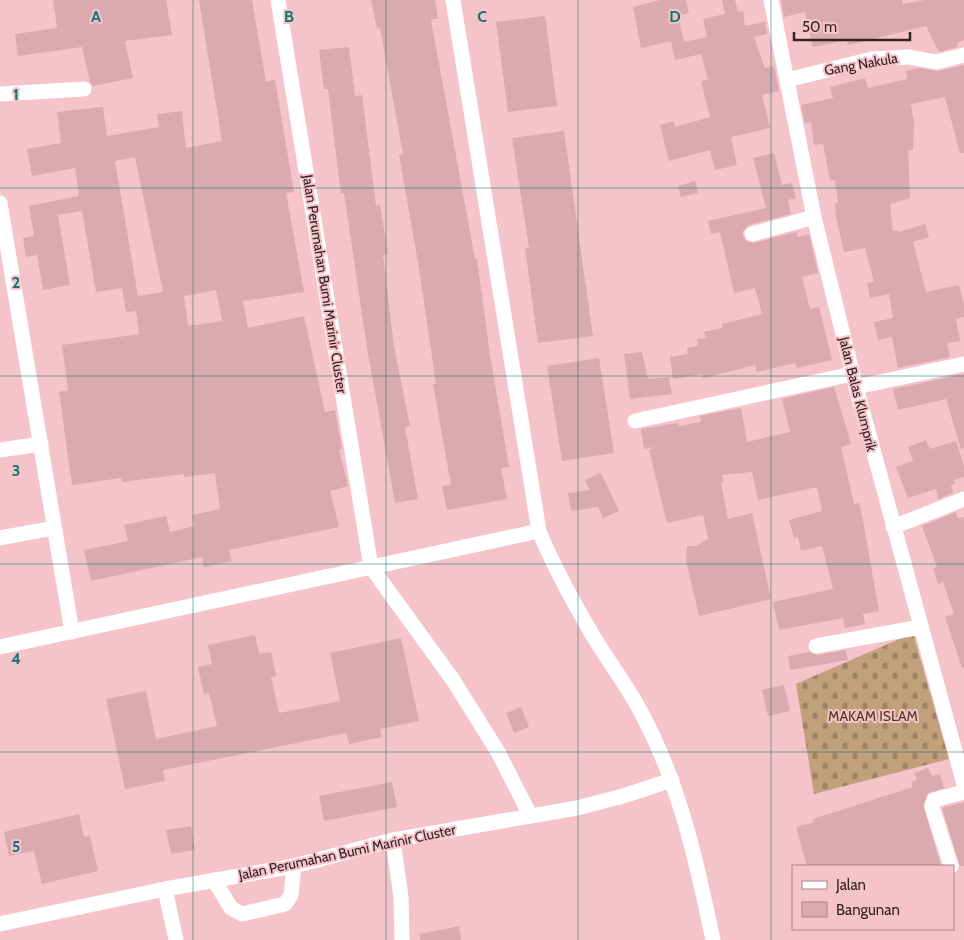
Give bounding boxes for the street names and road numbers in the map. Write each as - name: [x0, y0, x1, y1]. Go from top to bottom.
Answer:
- street label: Gang Nakula: [823, 49, 899, 79]
- street label: Jalan Perumahan Bumi Marinir Cluster: [299, 172, 351, 395]
- street label: Jalan Balas Klumprik: [835, 334, 881, 454]
- street label: Jalan Perumahan Bumi Marinir Cluster: [236, 820, 458, 884]

